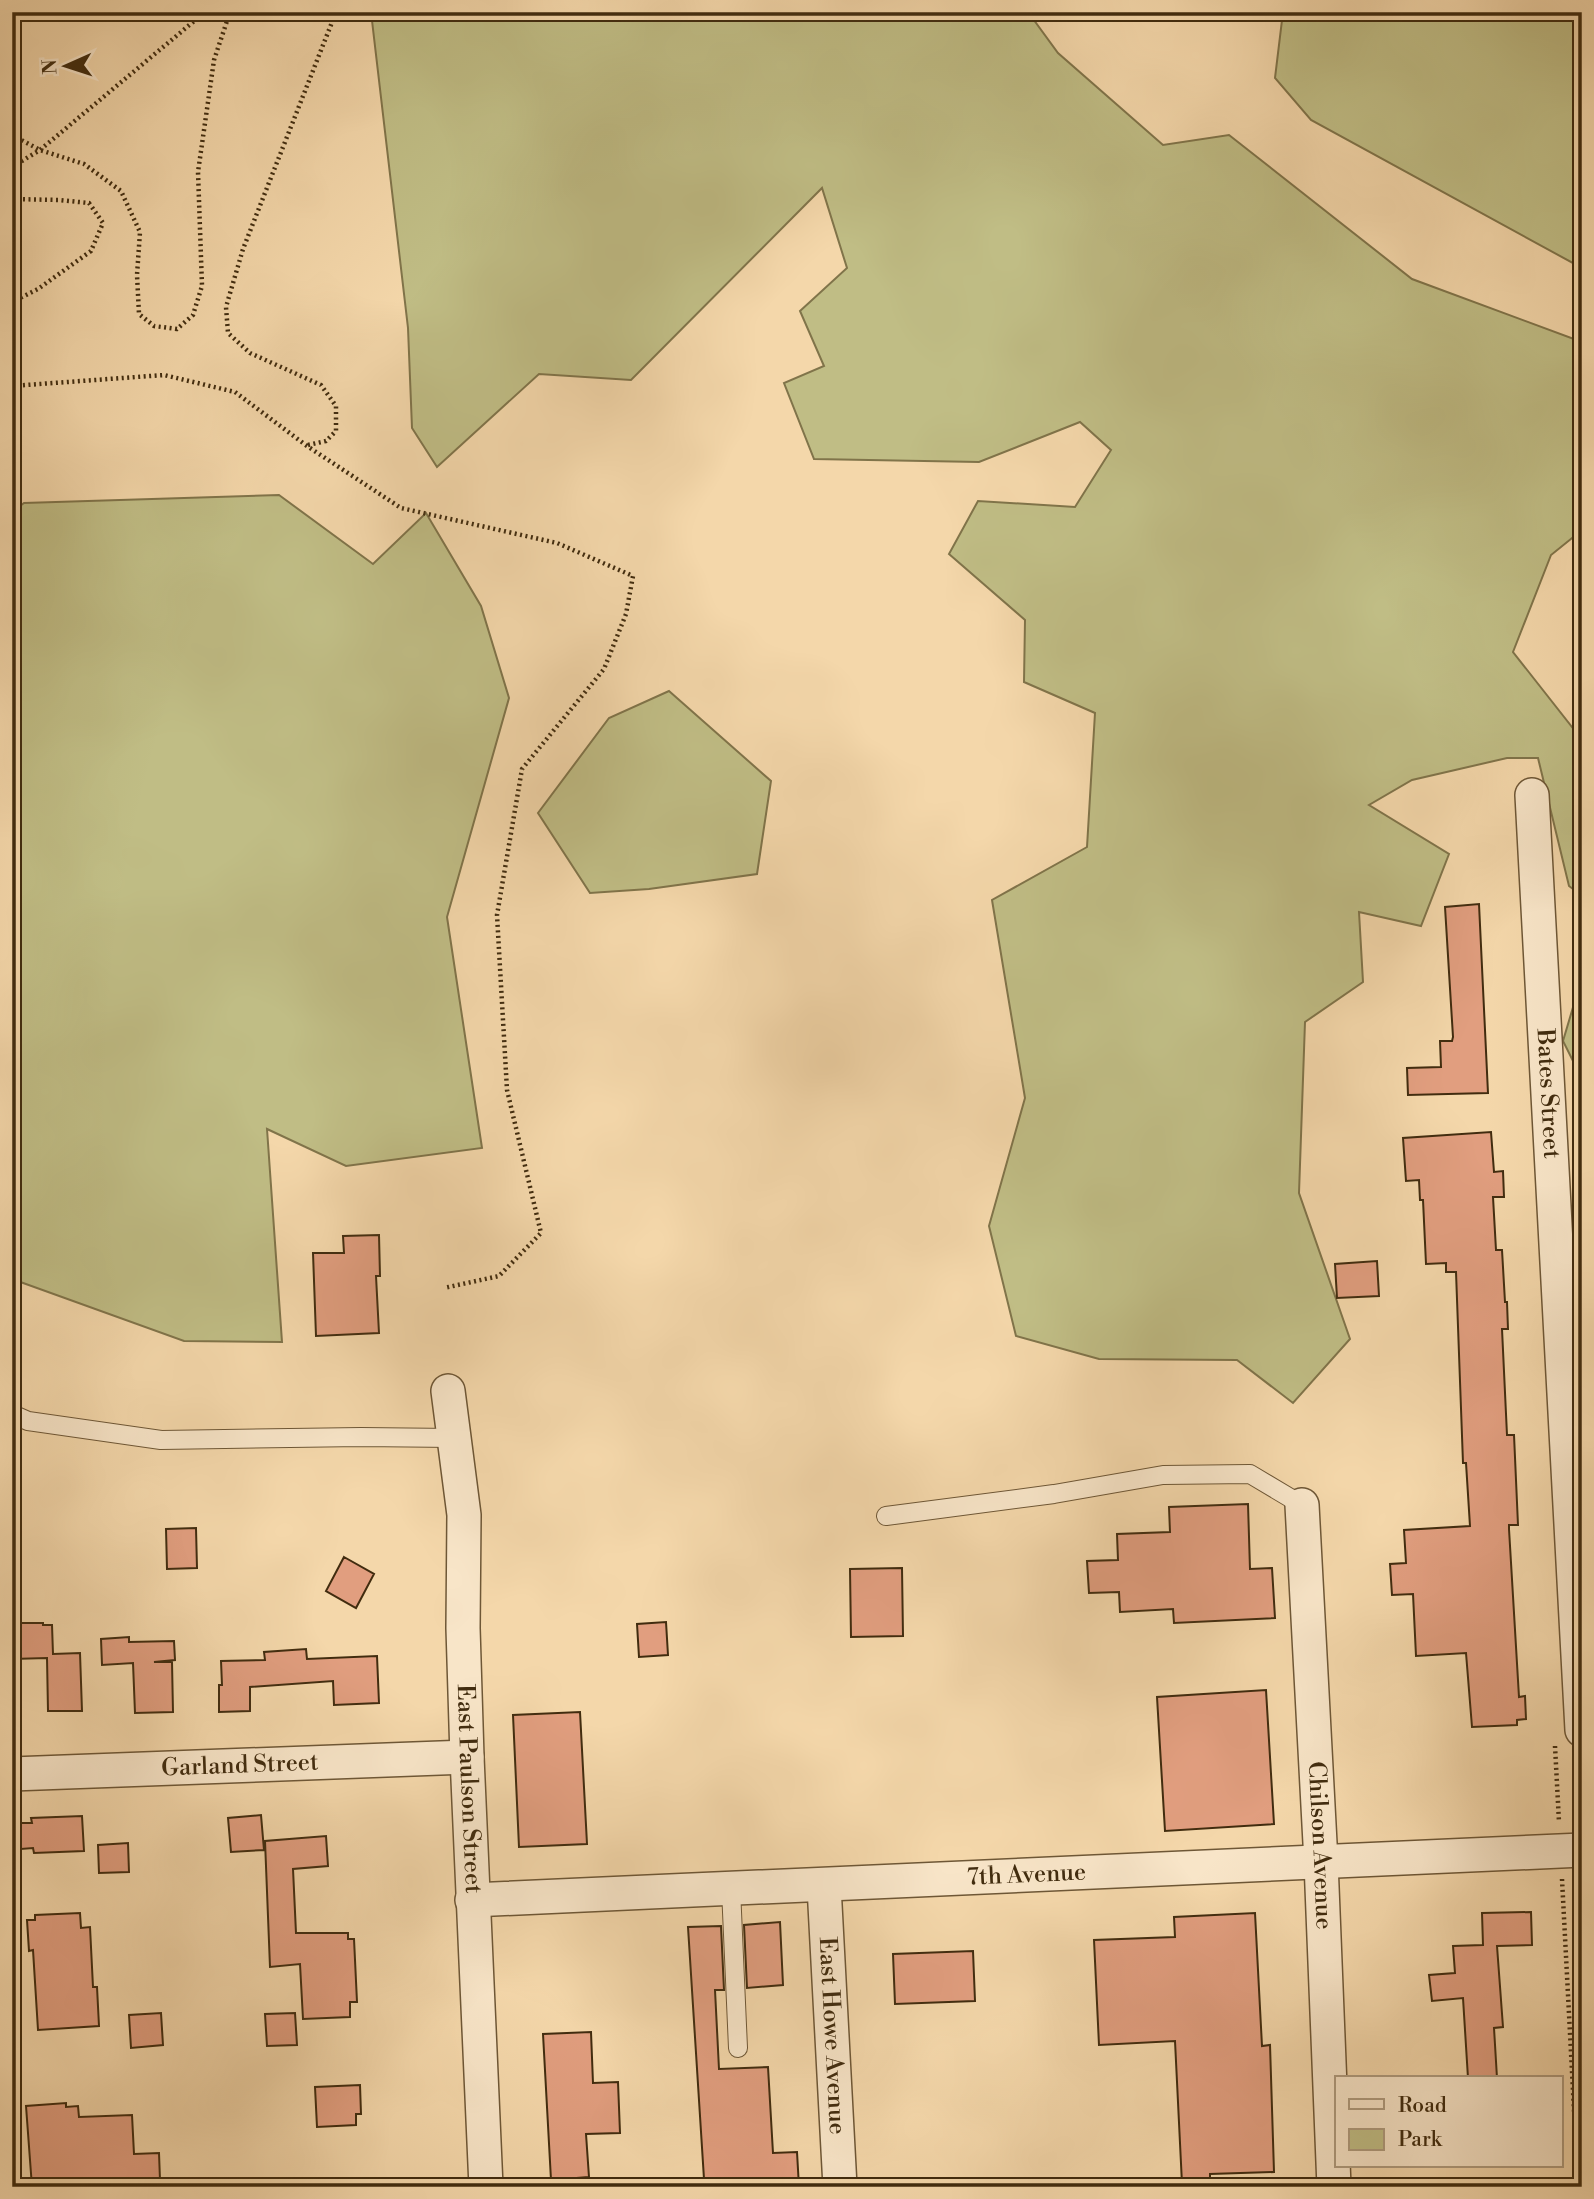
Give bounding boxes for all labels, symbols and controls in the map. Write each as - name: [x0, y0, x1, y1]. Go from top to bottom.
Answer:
- north arrow: [32, 32, 102, 102]
- text: N: [38, 59, 62, 75]
- street label: Bates Street: [1529, 1027, 1566, 1160]
- street label: East Paulson Street: [450, 1684, 488, 1895]
- street label: Garland Street: [161, 1748, 319, 1783]
- street label: Chilson Avenue: [1301, 1761, 1339, 1930]
- street label: 7th Avenue: [966, 1857, 1087, 1893]
- street label: East Howe Avenue: [812, 1936, 852, 2135]
- legend: [1335, 2076, 1562, 2168]
- text: Road: [1398, 2093, 1447, 2119]
- text: Park: [1398, 2127, 1443, 2153]

